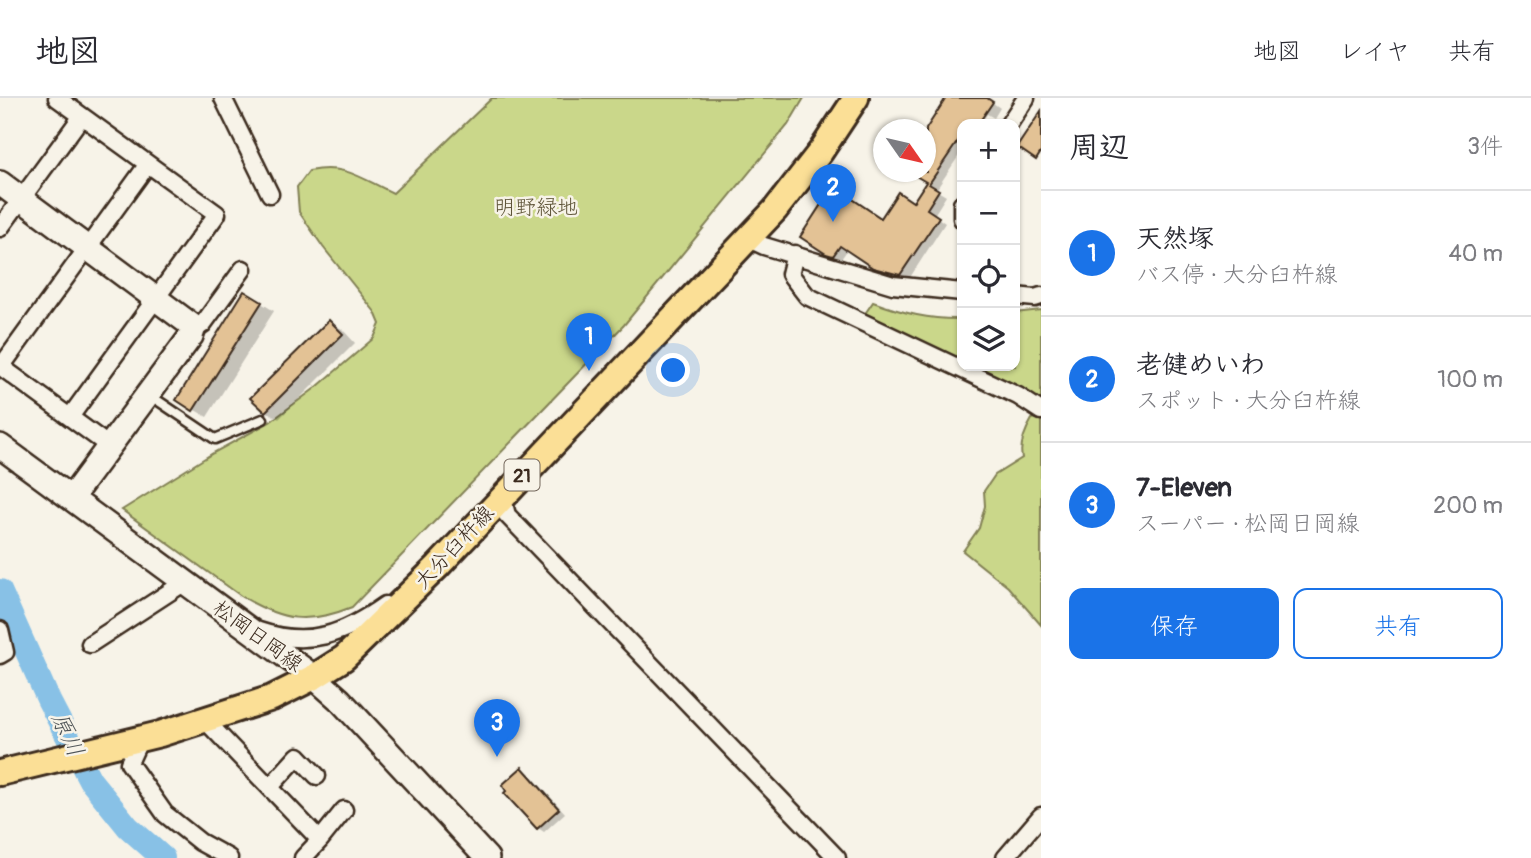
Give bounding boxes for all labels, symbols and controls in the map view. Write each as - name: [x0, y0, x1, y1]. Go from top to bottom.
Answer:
- text: 地図: [35, 31, 101, 72]
- text: 地図: [1253, 37, 1301, 66]
- text: レイヤ: [1339, 37, 1410, 66]
- text: 共有: [1448, 37, 1496, 66]
- north arrow: [873, 119, 936, 182]
- map controls: [957, 119, 1020, 371]
- button: +: [957, 119, 1020, 182]
- text: 周辺: [1069, 129, 1129, 166]
- text: 3件: [1467, 132, 1503, 161]
- pin: 2: [810, 164, 856, 222]
- button: −: [957, 182, 1020, 245]
- park label: 明野緑地: [494, 194, 578, 221]
- text: 天然塚: [1136, 223, 1214, 255]
- text: 1: [1088, 239, 1097, 268]
- text: 40 m: [1449, 239, 1503, 268]
- button: locate: [957, 245, 1020, 308]
- text: バス停 · 大分臼杵線: [1136, 260, 1337, 289]
- button: layers: [957, 308, 1020, 371]
- pin: 1: [566, 313, 612, 371]
- text: 老健めいわ: [1136, 349, 1266, 381]
- your location: [656, 353, 690, 387]
- text: 2: [1086, 365, 1098, 394]
- text: 100 m: [1437, 365, 1503, 394]
- text: スポット · 大分臼杵線: [1136, 386, 1360, 415]
- road number: 21: [504, 460, 540, 490]
- text: 7-Eleven: [1136, 472, 1232, 504]
- text: 3: [1086, 491, 1098, 520]
- text: 200 m: [1433, 491, 1503, 520]
- street label: 大分臼杵線: [409, 500, 500, 595]
- text: スーパー · 松岡日岡線: [1136, 509, 1360, 538]
- button: 保存: [1069, 588, 1279, 659]
- button: 共有: [1293, 588, 1503, 659]
- street label: 松岡日岡線: [207, 595, 308, 678]
- pin: 3: [474, 699, 520, 757]
- water label: 原川: [45, 707, 90, 761]

